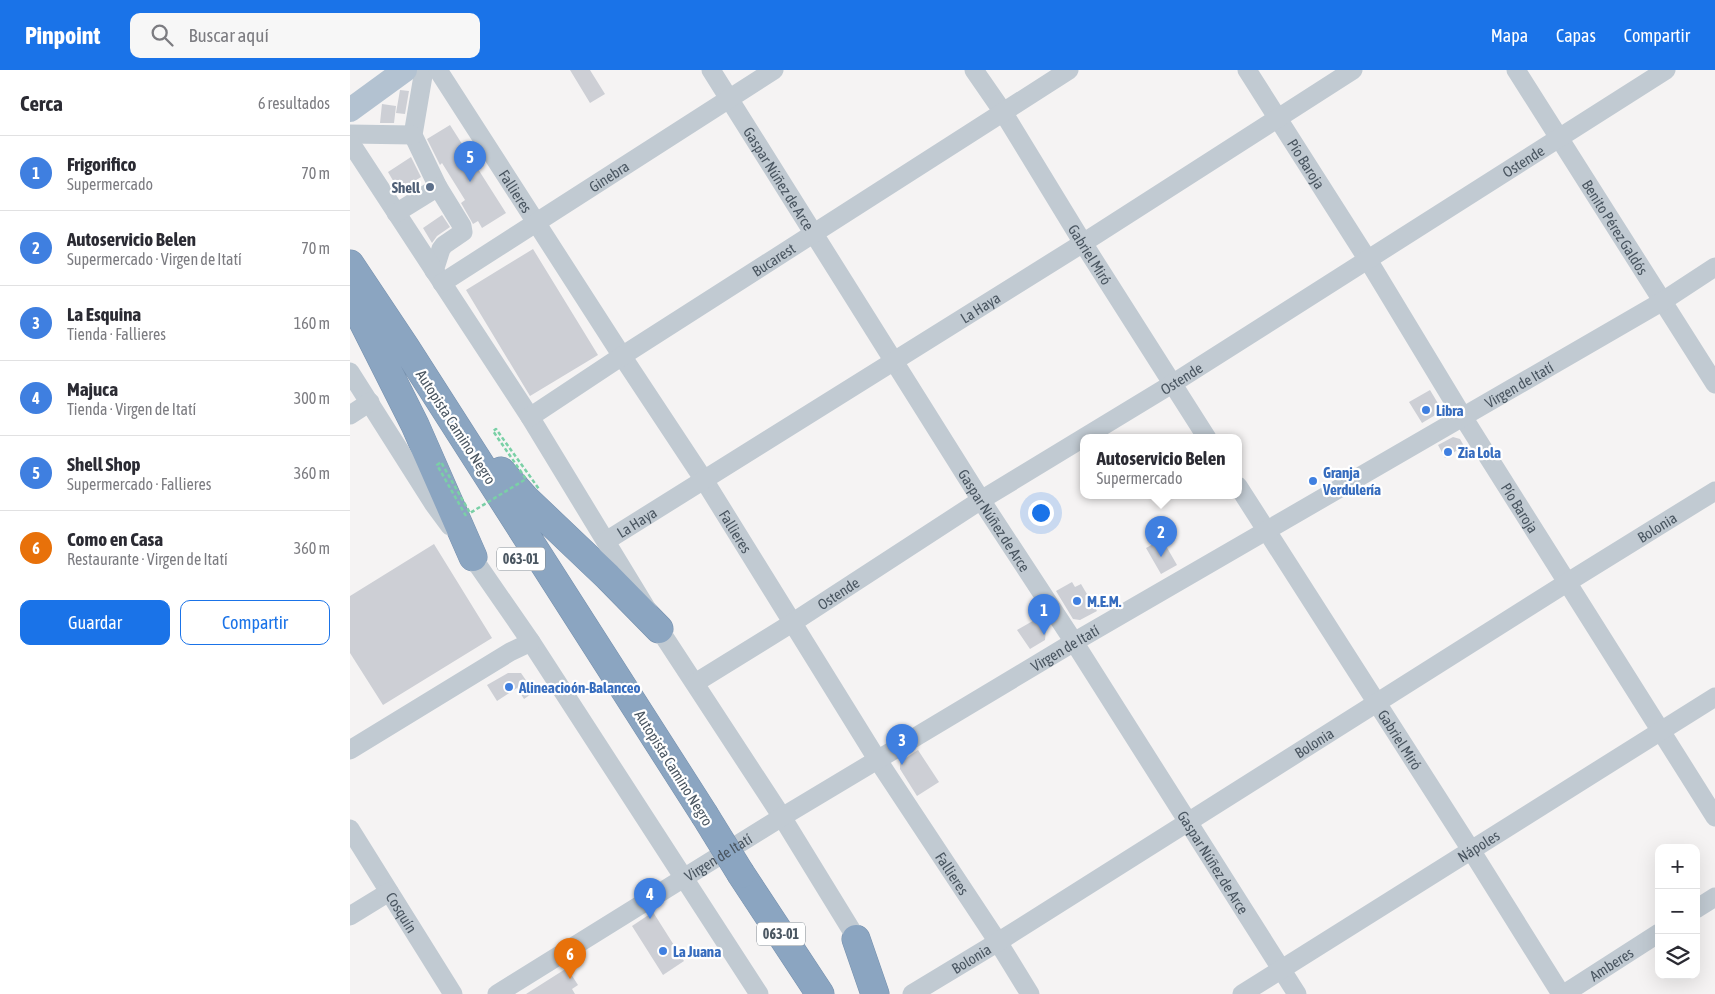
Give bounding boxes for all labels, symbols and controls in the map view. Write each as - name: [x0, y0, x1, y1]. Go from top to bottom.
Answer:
- search box: [130, 13, 480, 58]
- icon: search: [148, 21, 176, 49]
- text: Pinpoint: [25, 22, 100, 49]
- text: Buscar aquí: [188, 24, 269, 46]
- text: Mapa: [1491, 25, 1528, 46]
- text: Capas: [1556, 25, 1596, 46]
- text: Compartir: [1624, 25, 1690, 46]
- text: Cerca: [20, 91, 63, 115]
- text: 6 resultados: [258, 94, 330, 112]
- street label: Gaspar Núñez de Arce: [740, 124, 818, 233]
- street label: Pío Baroja: [1284, 136, 1329, 192]
- pin: 5: [454, 141, 486, 182]
- street label: Ostende: [1499, 141, 1547, 180]
- text: Frigorifico: [67, 153, 137, 175]
- street label: Ginebra: [586, 157, 632, 195]
- text: 1: [32, 164, 40, 182]
- text: 70 m: [301, 164, 330, 182]
- street label: Fallieres: [496, 167, 536, 216]
- text: Supermercado: [67, 175, 153, 193]
- street label: Benito Pérez Galdós: [1579, 177, 1652, 278]
- place label: Shell: [392, 179, 421, 196]
- marker: Shell: [424, 181, 436, 193]
- street label: Gabriel Miró: [1065, 221, 1116, 288]
- text: Autoservicio Belen: [67, 228, 196, 250]
- text: 2: [32, 239, 40, 257]
- text: 70 m: [301, 239, 330, 257]
- street label: Bucarest: [749, 239, 798, 279]
- text: Supermercado · Virgen de Itatí: [67, 250, 242, 268]
- street label: La Haya: [957, 289, 1003, 326]
- text: La Esquina: [67, 303, 141, 325]
- text: 3: [32, 314, 40, 332]
- text: 160 m: [294, 314, 330, 332]
- text: Tienda · Fallieres: [67, 325, 166, 343]
- street label: Ostende: [1157, 358, 1206, 398]
- street label: Virgen de Itatí: [1482, 358, 1557, 411]
- street label: Autopista Camino Negro: [413, 367, 499, 487]
- text: Majuca: [67, 378, 118, 400]
- text: 4: [32, 389, 40, 407]
- text: 300 m: [294, 389, 330, 407]
- text: Tienda · Virgen de Itatí: [67, 400, 196, 418]
- place label: Libra: [1436, 402, 1463, 419]
- marker: Libra: [1420, 404, 1432, 416]
- popup: [1080, 434, 1242, 499]
- place label: Zia Lola: [1458, 444, 1501, 461]
- marker: Zia Lola: [1442, 446, 1454, 458]
- text: Autoservicio Belen: [1096, 447, 1226, 469]
- text: Shell Shop: [67, 453, 141, 475]
- text: 5: [32, 464, 40, 482]
- text: 360 m: [294, 464, 330, 482]
- place label: Granja Verdulería: [1322, 464, 1381, 498]
- street label: Gaspar Núñez de Arce: [955, 466, 1034, 575]
- text: Supermercado: [1096, 469, 1182, 487]
- text: Supermercado · Fallieres: [67, 475, 211, 493]
- marker: Granja Verdulería: [1307, 475, 1319, 487]
- street label: Pío Baroja: [1498, 480, 1542, 536]
- your location: [1028, 500, 1054, 526]
- street label: La Haya: [614, 503, 660, 541]
- street label: Fallieres: [716, 507, 756, 556]
- street label: Bolonia: [1634, 509, 1679, 546]
- pin: 2: [1145, 516, 1177, 557]
- text: Como en Casa: [67, 528, 163, 550]
- text: 6: [32, 539, 40, 557]
- text: 360 m: [294, 539, 330, 557]
- road number: 063-01: [497, 548, 545, 570]
- text: Restaurante · Virgen de Itatí: [67, 550, 228, 568]
- street label: Ostende: [814, 573, 862, 613]
- place label: M.E.M.: [1087, 593, 1122, 610]
- pin: 1: [1028, 594, 1060, 635]
- marker: M.E.M.: [1071, 595, 1083, 607]
- button: Guardar: [20, 600, 170, 645]
- button: Compartir: [180, 600, 330, 645]
- street label: Virgen de Itatí: [1028, 621, 1102, 674]
- place label: Alineacioón-Balanceo: [518, 679, 641, 696]
- marker: Alineacioón-Balanceo: [503, 681, 515, 693]
- street label: Gabriel Miró: [1375, 706, 1426, 773]
- street label: Autopista Camino Negro: [632, 707, 716, 829]
- pin: 3: [886, 724, 918, 765]
- street label: Bolonia: [1291, 724, 1336, 761]
- street label: Gaspar Núñez de Arce: [1174, 807, 1252, 917]
- street label: Nápoles: [1454, 826, 1502, 865]
- street label: Virgen de Itatí: [681, 829, 755, 884]
- map controls: [1655, 844, 1700, 979]
- button: +: [1655, 844, 1700, 889]
- street label: Fallieres: [932, 849, 973, 898]
- pin: 4: [634, 878, 666, 919]
- street label: Cosquín: [383, 889, 421, 935]
- button: −: [1655, 889, 1700, 934]
- road number: 063-01: [757, 922, 805, 946]
- button: layers: [1655, 934, 1700, 979]
- pin: 6: [554, 938, 586, 979]
- street label: Bolonia: [948, 940, 994, 977]
- place label: La Juana: [673, 943, 721, 960]
- street label: Amberes: [1586, 943, 1636, 984]
- marker: La Juana: [657, 945, 669, 957]

